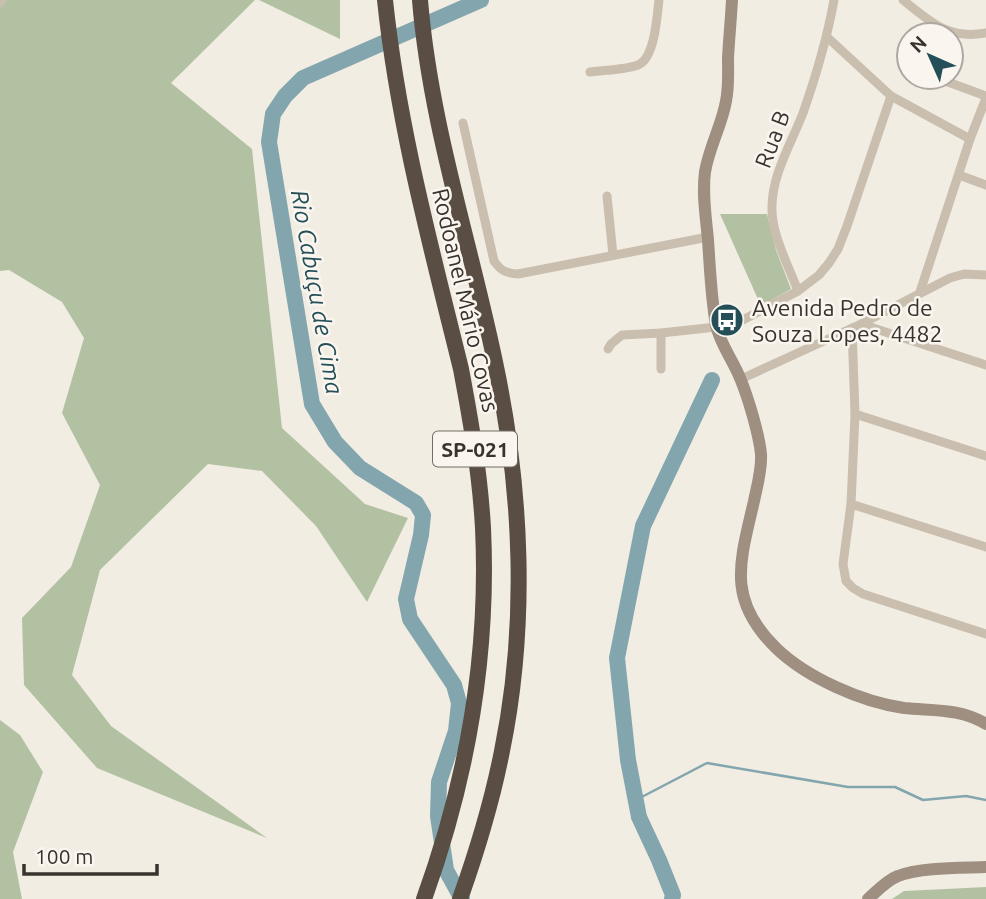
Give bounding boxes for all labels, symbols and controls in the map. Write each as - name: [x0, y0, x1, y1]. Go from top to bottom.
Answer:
- north arrow: [895, 21, 965, 91]
- text: N: [905, 31, 931, 57]
- street label: Rua B: [750, 107, 794, 171]
- street label: Rodoanel Mário Covas: [428, 186, 504, 414]
- water label: Rio Cabuçu de Cima: [286, 188, 348, 396]
- place label: Avenida Pedro de Souza Lopes, 4482: [752, 295, 942, 346]
- bus stop icon: Avenida Pedro de Souza Lopes, 4482: [708, 301, 746, 339]
- road number: SP-021: [433, 432, 517, 466]
- scale bar: [24, 832, 158, 876]
- text: 100 m: [35, 844, 93, 868]

